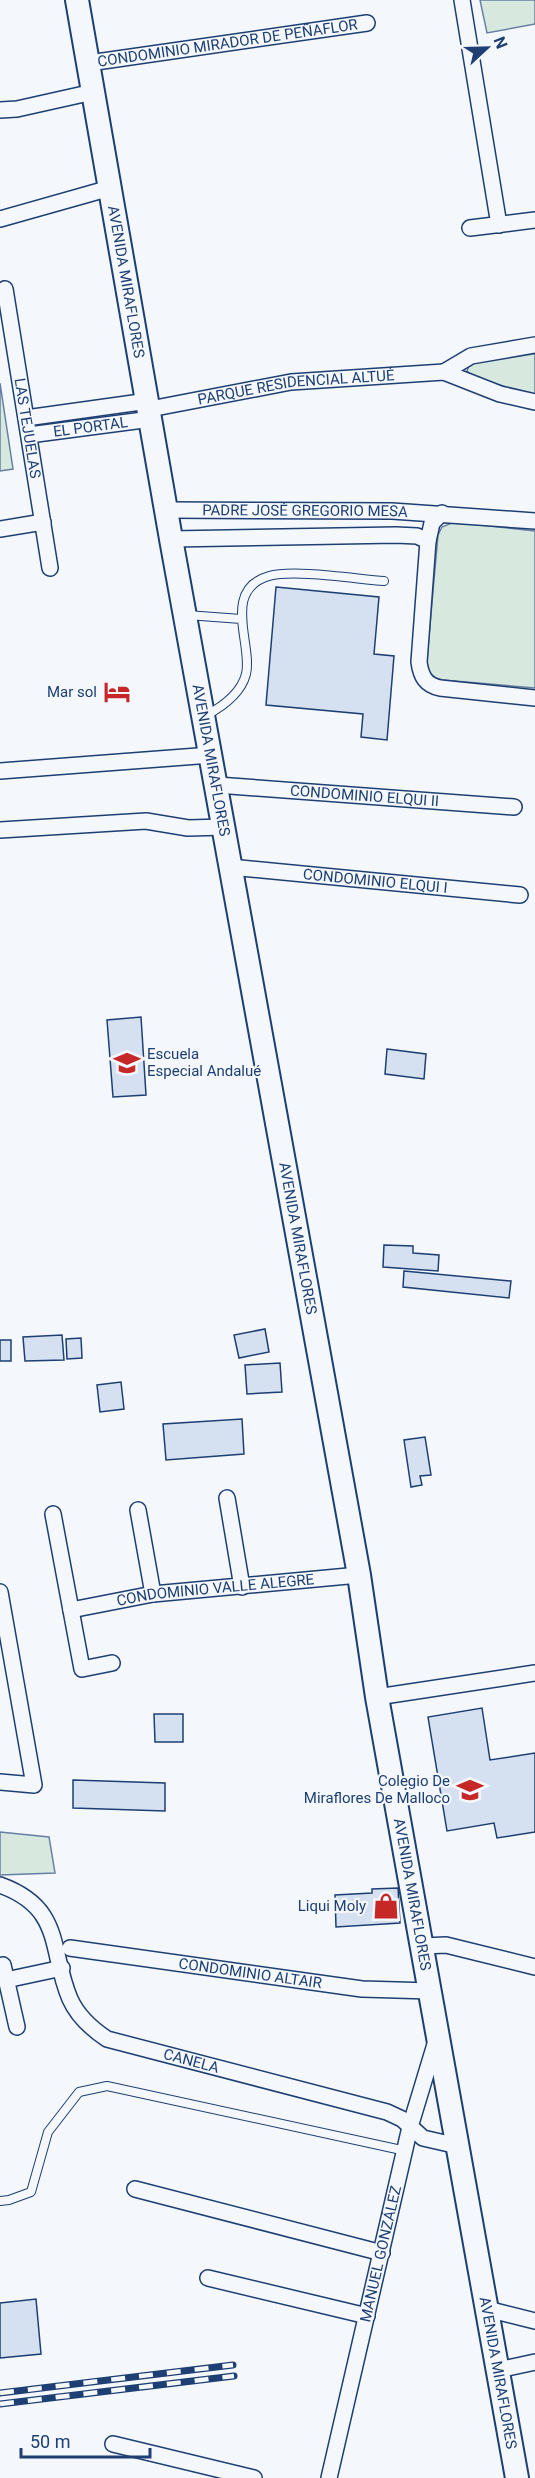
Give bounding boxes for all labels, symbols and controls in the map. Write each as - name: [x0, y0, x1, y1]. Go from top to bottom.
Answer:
- street label: CONDOMINIO MIRADOR DE PEÑAFLOR: [96, 15, 359, 71]
- north arrow: [457, 18, 517, 78]
- text: N: [490, 34, 511, 51]
- street label: AVENIDA MIRAFLORES: [104, 204, 148, 359]
- street label: PARQUE RESIDENCIAL ALTUÉ: [196, 366, 395, 409]
- street label: LAS TEJUELAS: [11, 377, 44, 480]
- street label: EL PORTAL: [52, 413, 129, 441]
- street label: PADRE JOSÉ GREGORIO MESA: [202, 501, 409, 521]
- hotel icon: Mar sol: [102, 677, 132, 707]
- place label: Mar sol: [47, 683, 97, 701]
- street label: AVENIDA MIRAFLORES: [189, 683, 234, 838]
- street label: CONDOMINIO ELQUI II: [290, 781, 440, 810]
- street label: CONDOMINIO ELQUI I: [302, 865, 448, 897]
- place label: Escuela Especial Andalué: [147, 1045, 261, 1080]
- school or university icon: Escuela Especial Andalué: [112, 1048, 142, 1078]
- street label: AVENIDA MIRAFLORES: [275, 1161, 321, 1316]
- street label: CONDOMINIO VALLE ALEGRE: [115, 1570, 315, 1610]
- place label: Colegio De Miraflores De Malloco: [304, 1772, 450, 1807]
- school or university icon: Colegio De Miraflores De Malloco: [455, 1775, 485, 1805]
- street label: AVENIDA MIRAFLORES: [390, 1817, 435, 1972]
- shop icon: Liqui Moly: [371, 1891, 401, 1921]
- place label: Liqui Moly: [298, 1897, 366, 1915]
- street label: CONDOMINIO ALTAIR: [177, 1954, 323, 1992]
- street label: CANELA: [161, 2045, 221, 2077]
- street label: MANUEL GONZÁLEZ: [356, 2184, 405, 2324]
- street label: AVENIDA MIRAFLORES: [476, 2295, 521, 2451]
- scale bar: [21, 2421, 150, 2459]
- text: 50 m: [30, 2431, 70, 2452]

